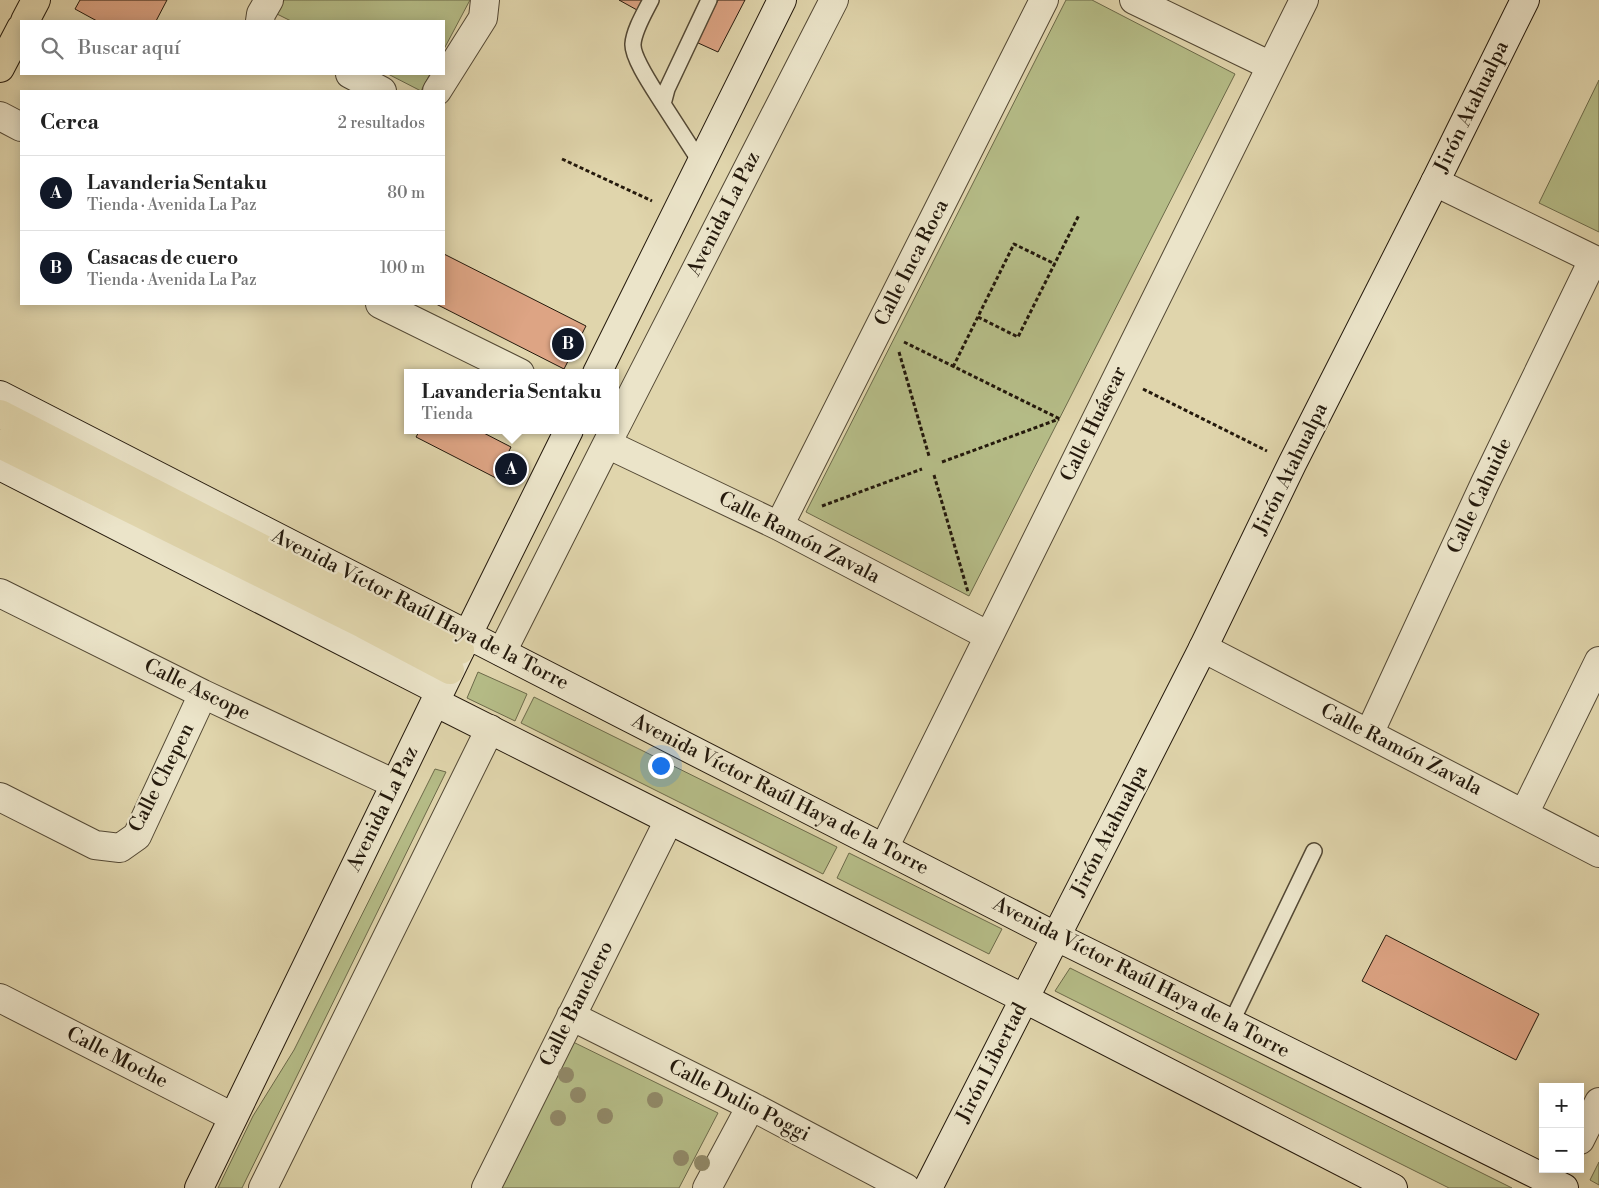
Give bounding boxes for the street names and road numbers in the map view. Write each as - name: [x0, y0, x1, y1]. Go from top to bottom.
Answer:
- street label: Jirón Atahualpa: [1429, 36, 1515, 178]
- street label: Avenida La Paz: [681, 148, 766, 281]
- street label: Calle Inca Roca: [869, 195, 955, 331]
- street label: Calle Huáscar: [1055, 362, 1133, 486]
- street label: Jirón Atahualpa: [1248, 398, 1334, 540]
- street label: Calle Cahuide: [1442, 434, 1518, 558]
- street label: Calle Ramón Zavala: [714, 486, 885, 590]
- street label: Avenida Víctor Raúl Haya de la Torre: [266, 524, 573, 696]
- street label: Calle Ascope: [140, 653, 254, 727]
- street label: Calle Ramón Zavala: [1316, 698, 1487, 802]
- street label: Avenida Víctor Raúl Haya de la Torre: [626, 709, 933, 881]
- street label: Calle Chepen: [124, 719, 200, 837]
- street label: Avenida La Paz: [341, 742, 424, 877]
- street label: Jirón Atahualpa: [1066, 760, 1154, 902]
- street label: Avenida Víctor Raúl Haya de la Torre: [987, 892, 1294, 1064]
- street label: Calle Banchero: [535, 937, 619, 1071]
- street label: Jirón Libertad: [951, 998, 1033, 1128]
- street label: Calle Moche: [62, 1022, 172, 1094]
- street label: Calle Dulio Poggi: [664, 1055, 814, 1148]

